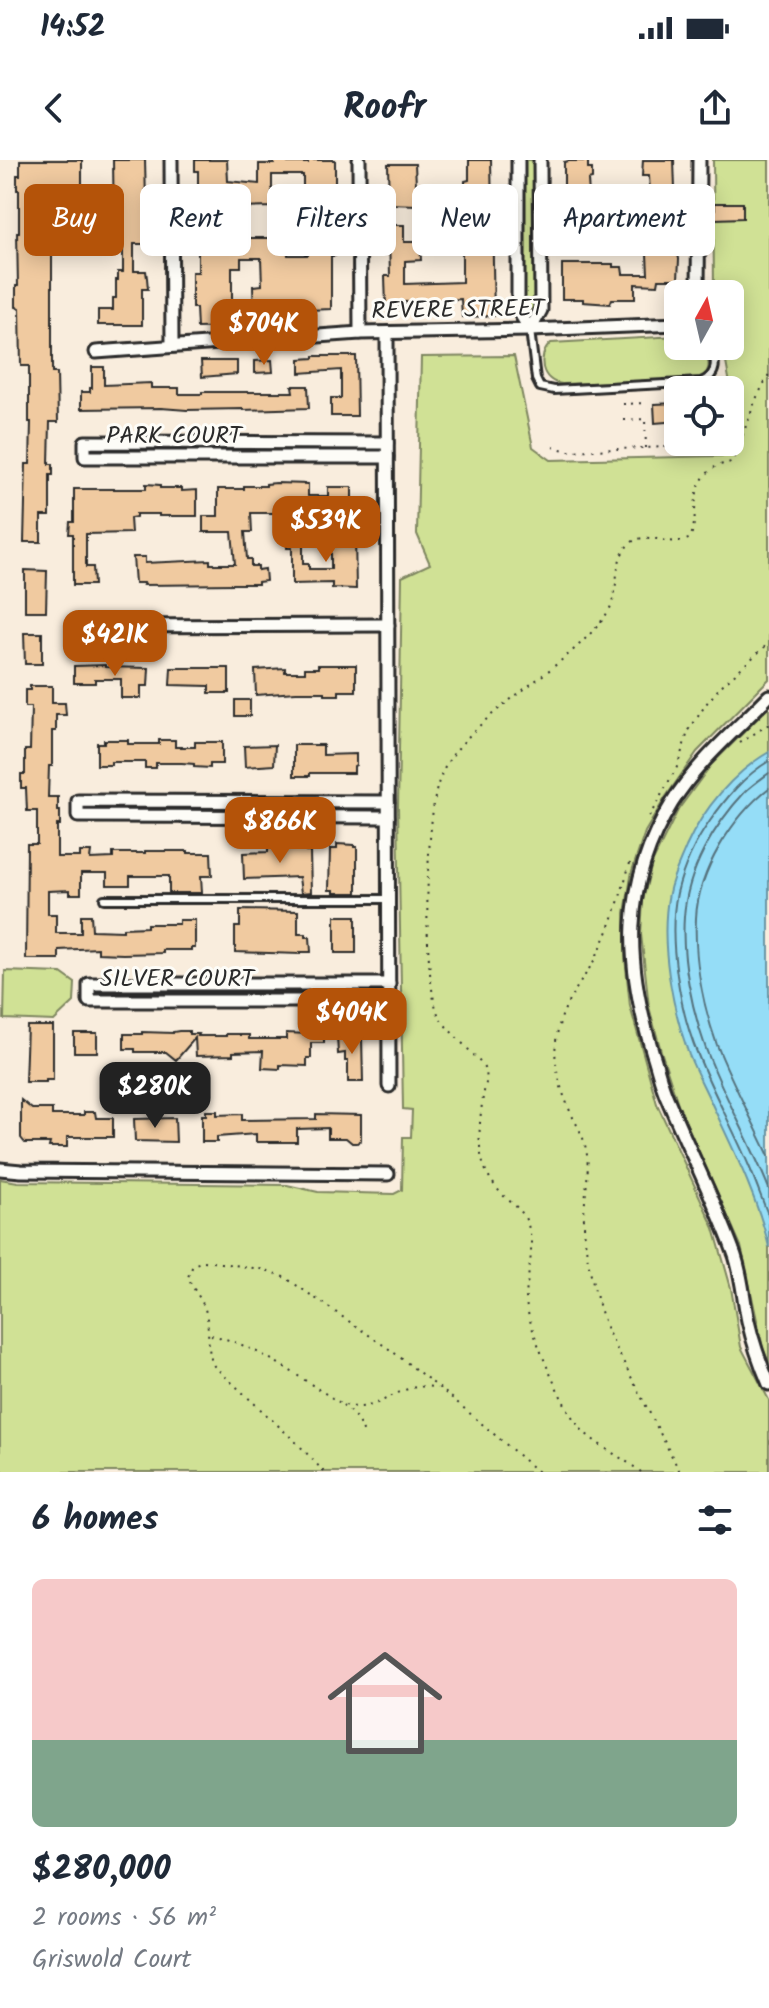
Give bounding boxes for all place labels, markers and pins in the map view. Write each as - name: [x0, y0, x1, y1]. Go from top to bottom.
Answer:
- pin: $704K: [208, 299, 320, 367]
- pin: $539K: [270, 496, 382, 564]
- pin: $421K: [59, 610, 171, 678]
- pin: $866K: [224, 797, 336, 865]
- pin: $404K: [296, 988, 408, 1056]
- pin: $280K: [99, 1062, 211, 1130]

